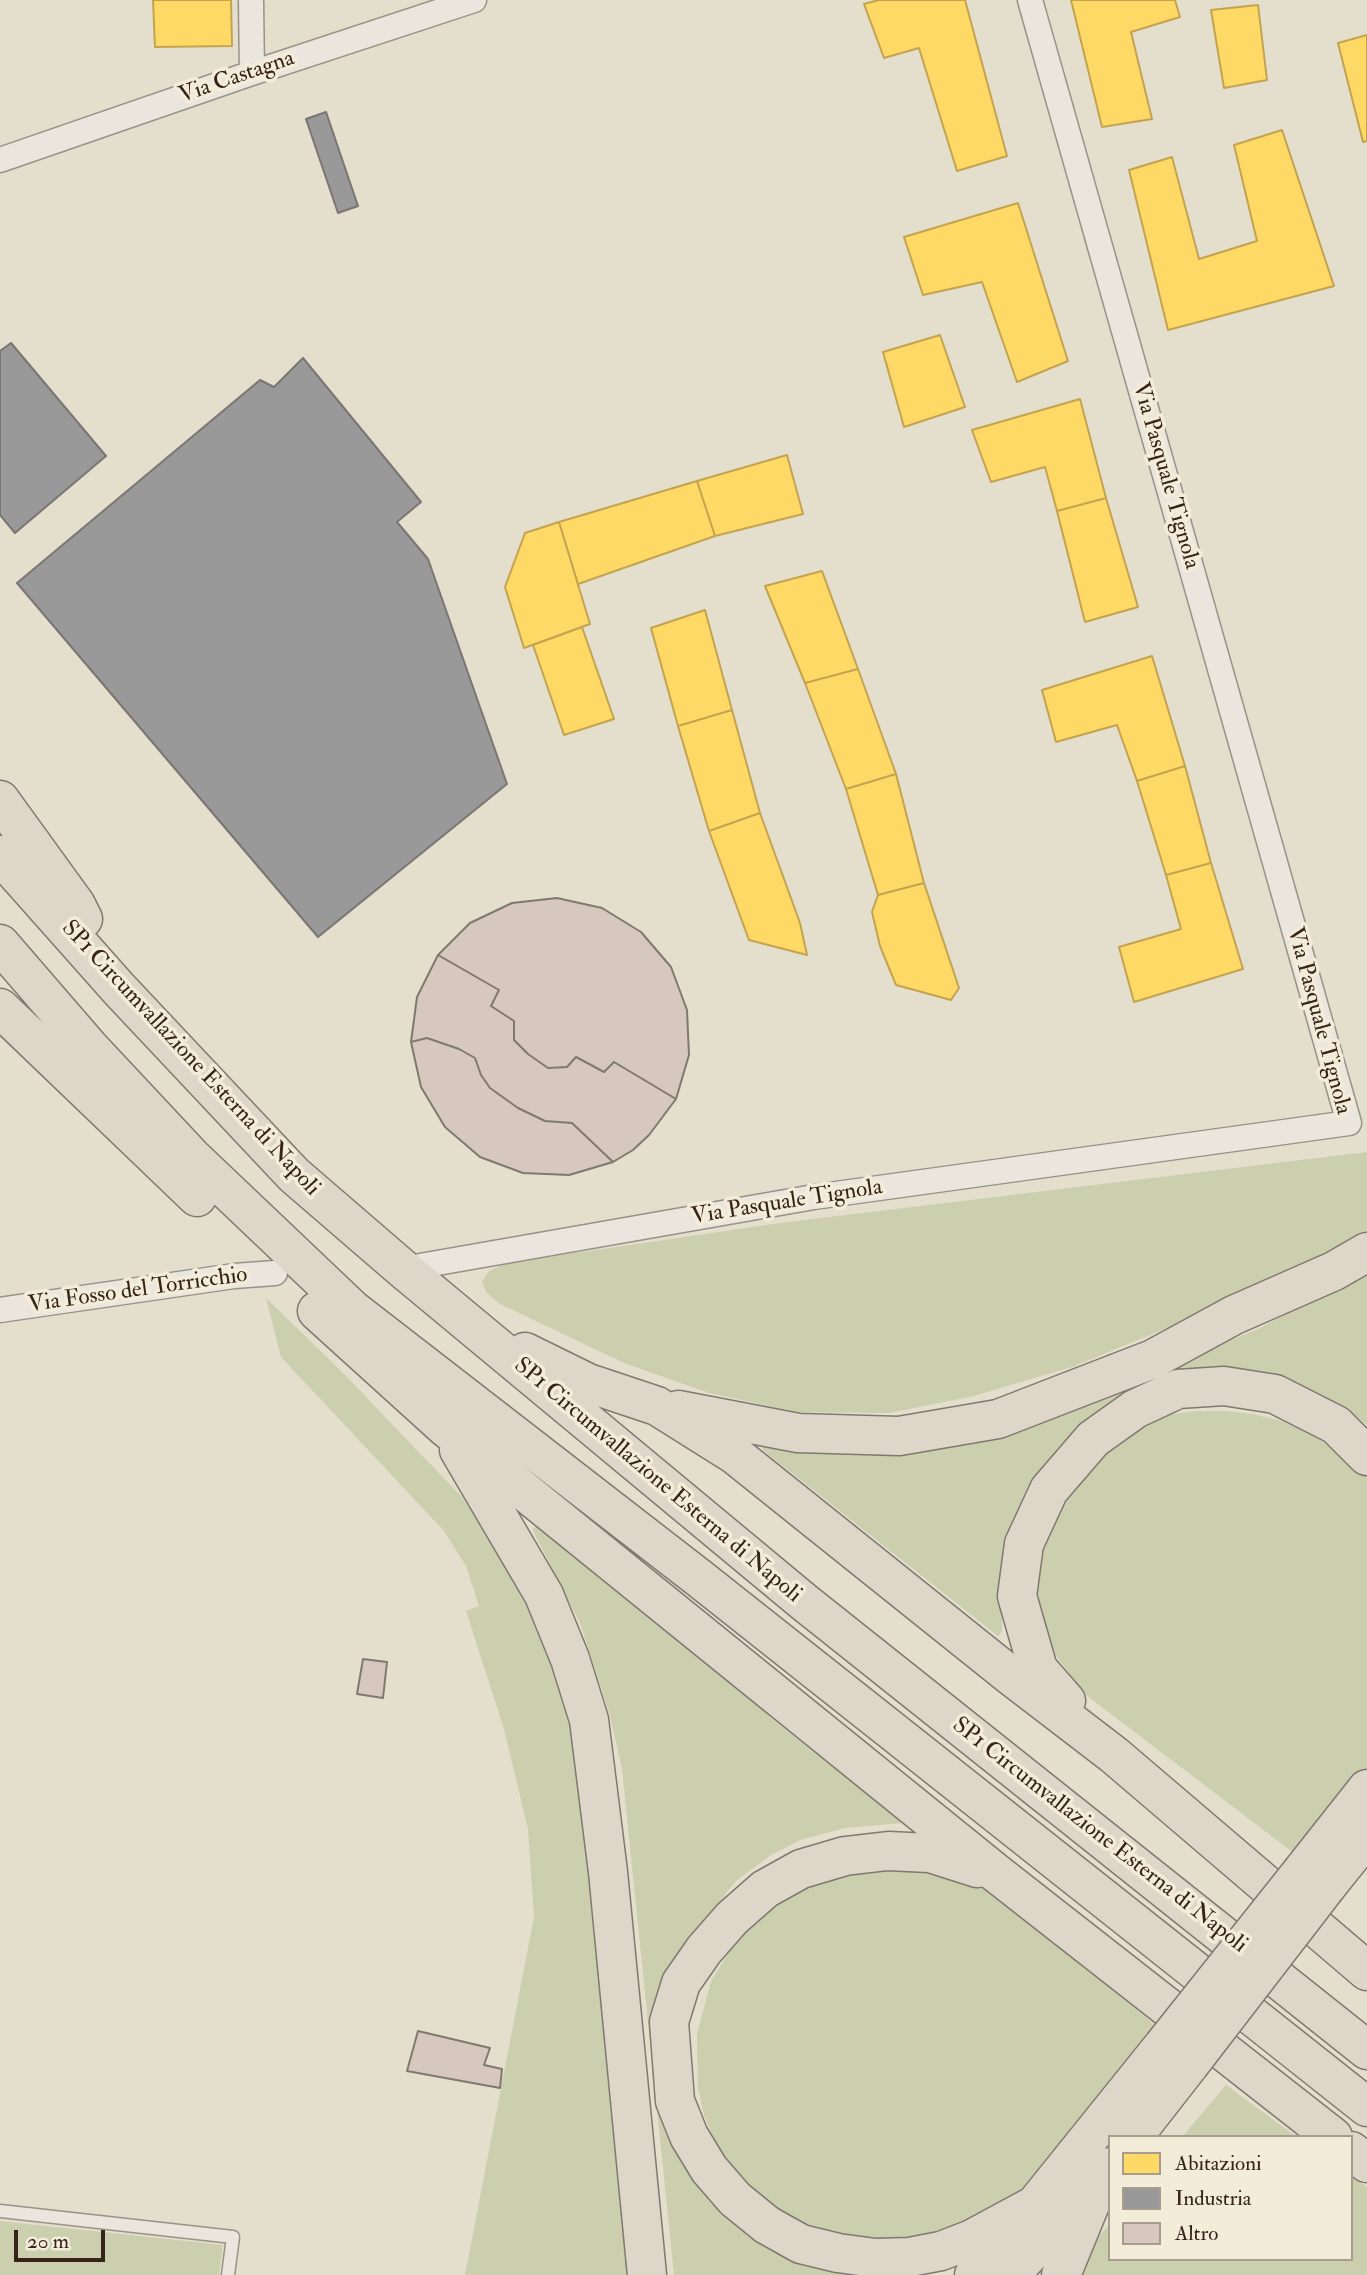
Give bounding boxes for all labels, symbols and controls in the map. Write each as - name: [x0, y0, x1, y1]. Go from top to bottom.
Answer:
- street label: Via Castagna: [176, 45, 298, 111]
- street label: Via Pasquale Tignola: [1125, 380, 1205, 572]
- street label: SP1 Circumvallazione Esterna di Napoli: [55, 915, 325, 1203]
- street label: Via Pasquale Tignola: [1280, 924, 1356, 1118]
- street label: Via Pasquale Tignola: [690, 1174, 884, 1232]
- street label: Via Fosso del Torricchio: [27, 1262, 249, 1320]
- street label: SP1 Circumvallazione Esterna di Napoli: [508, 1353, 806, 1609]
- street label: SP1 Circumvallazione Esterna di Napoli: [946, 1712, 1252, 1960]
- legend: [1108, 2135, 1353, 2261]
- text: Abitazioni: [1175, 2150, 1262, 2177]
- text: Industria: [1175, 2185, 1252, 2212]
- scale bar: [18, 2216, 108, 2260]
- text: Altro: [1175, 2220, 1218, 2247]
- text: 20 m: [27, 2228, 69, 2255]

